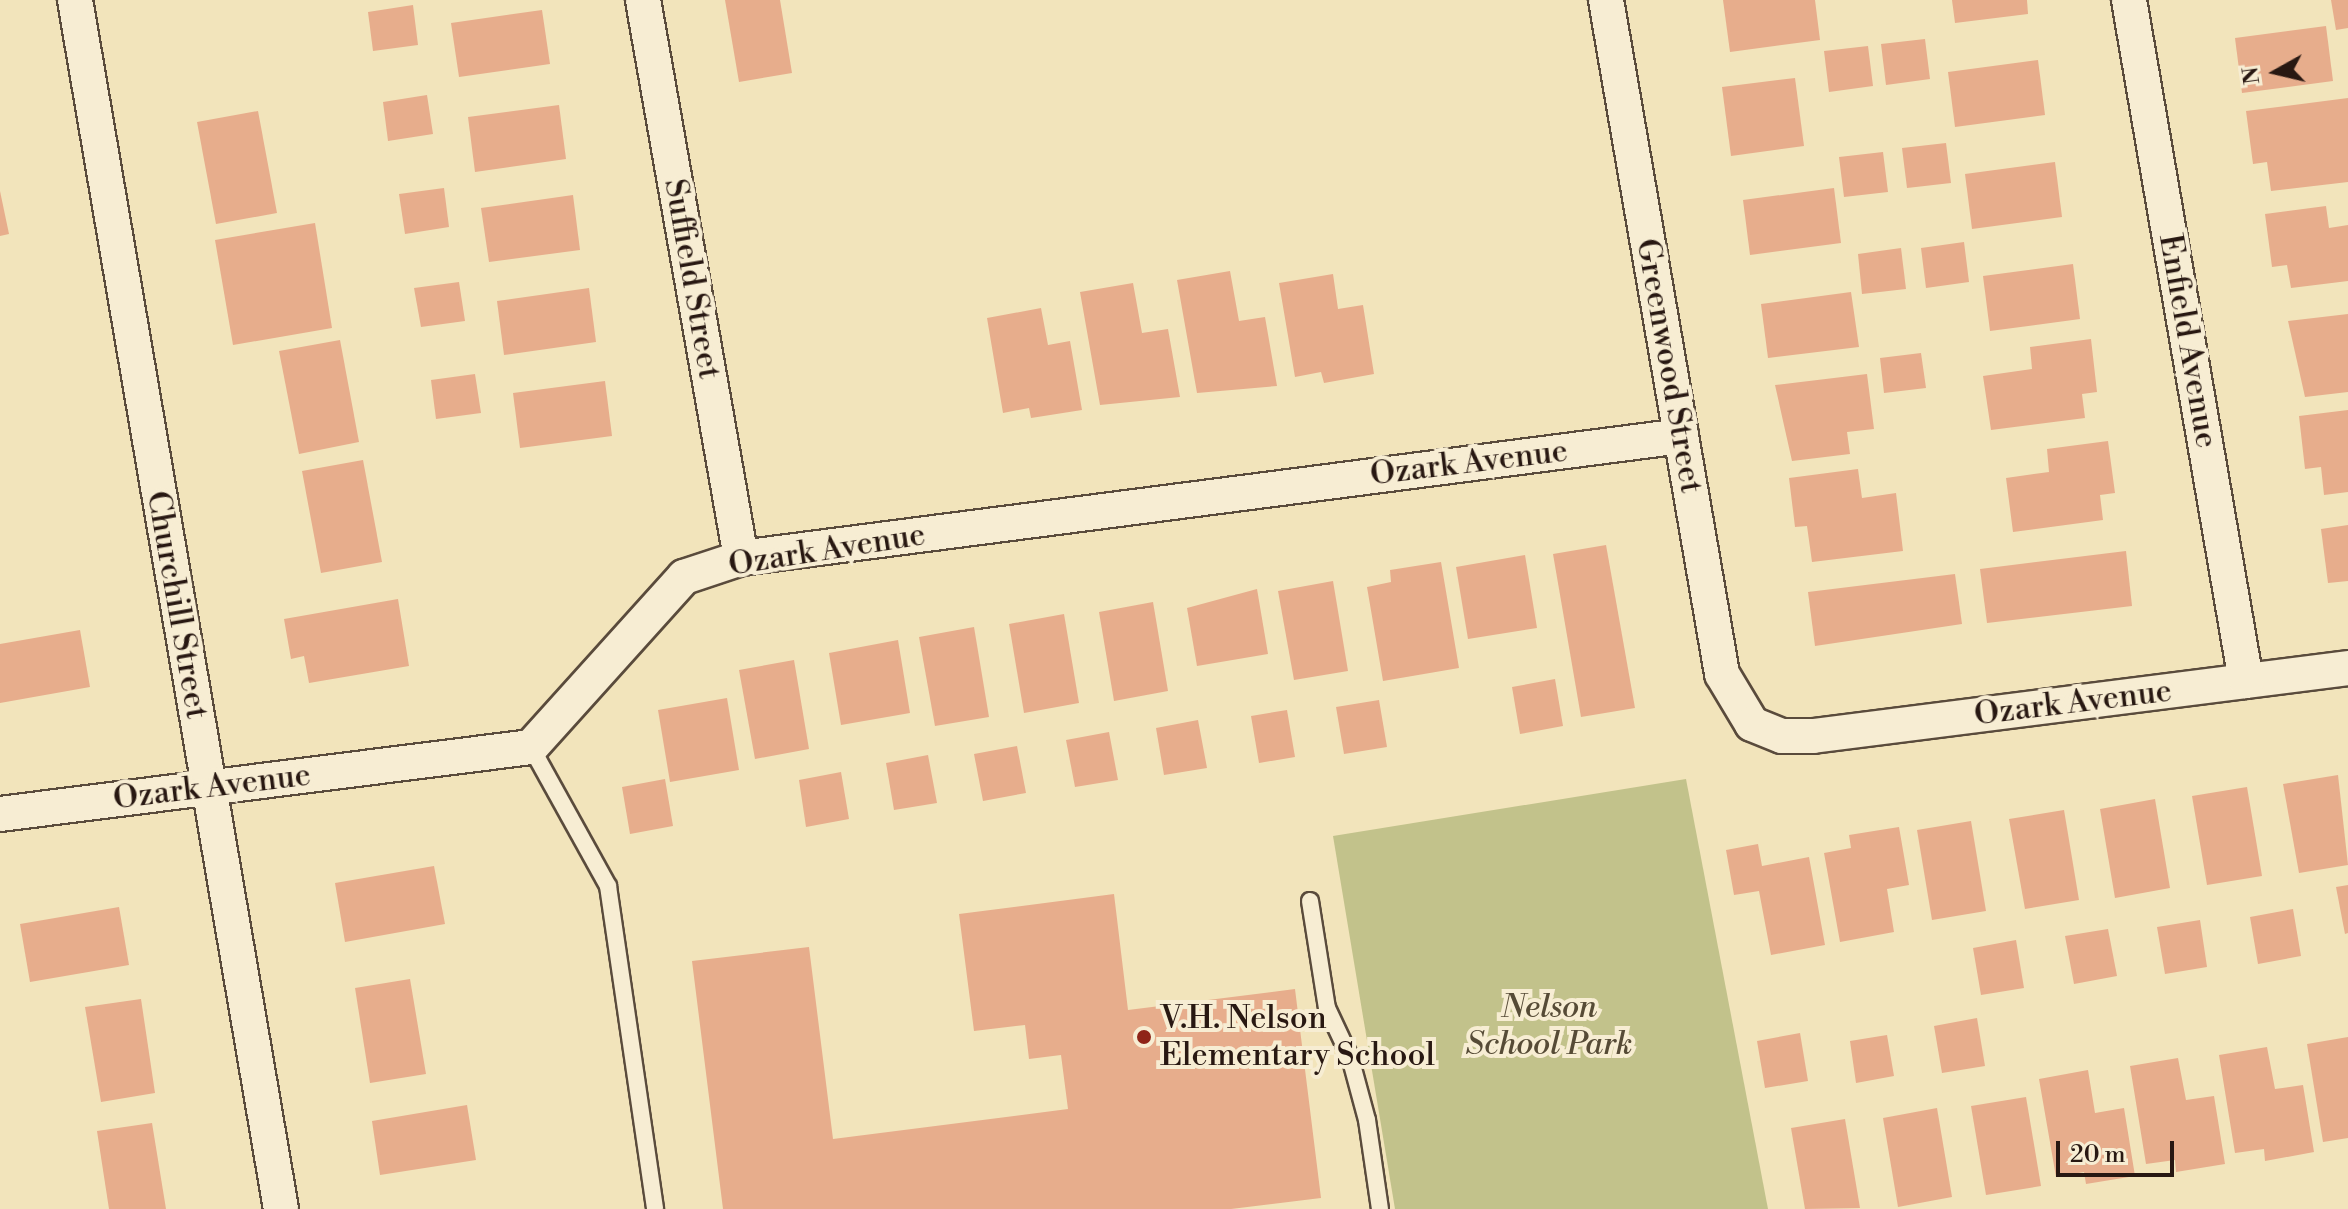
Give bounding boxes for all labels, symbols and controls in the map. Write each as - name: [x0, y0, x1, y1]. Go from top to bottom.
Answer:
- north arrow: [2236, 32, 2316, 112]
- text: N: [2237, 65, 2266, 86]
- street label: Suffield Street: [655, 176, 729, 382]
- street label: Enfield Avenue: [2150, 231, 2226, 451]
- street label: Greenwood Street: [1628, 236, 1710, 496]
- street label: Ozark Avenue: [1368, 432, 1570, 494]
- street label: Churchill Street: [138, 488, 216, 722]
- street label: Ozark Avenue: [726, 515, 928, 585]
- street label: Ozark Avenue: [1972, 672, 2174, 734]
- street label: Ozark Avenue: [111, 756, 313, 818]
- park label: Nelson School Park: [1466, 989, 1632, 1064]
- place label: V.H. Nelson Elementary School: [1160, 1000, 1435, 1075]
- marker: V.H. Nelson Elementary School: [1135, 1028, 1153, 1046]
- scale bar: [2060, 1125, 2178, 1175]
- text: 20 m: [2070, 1140, 2126, 1170]

